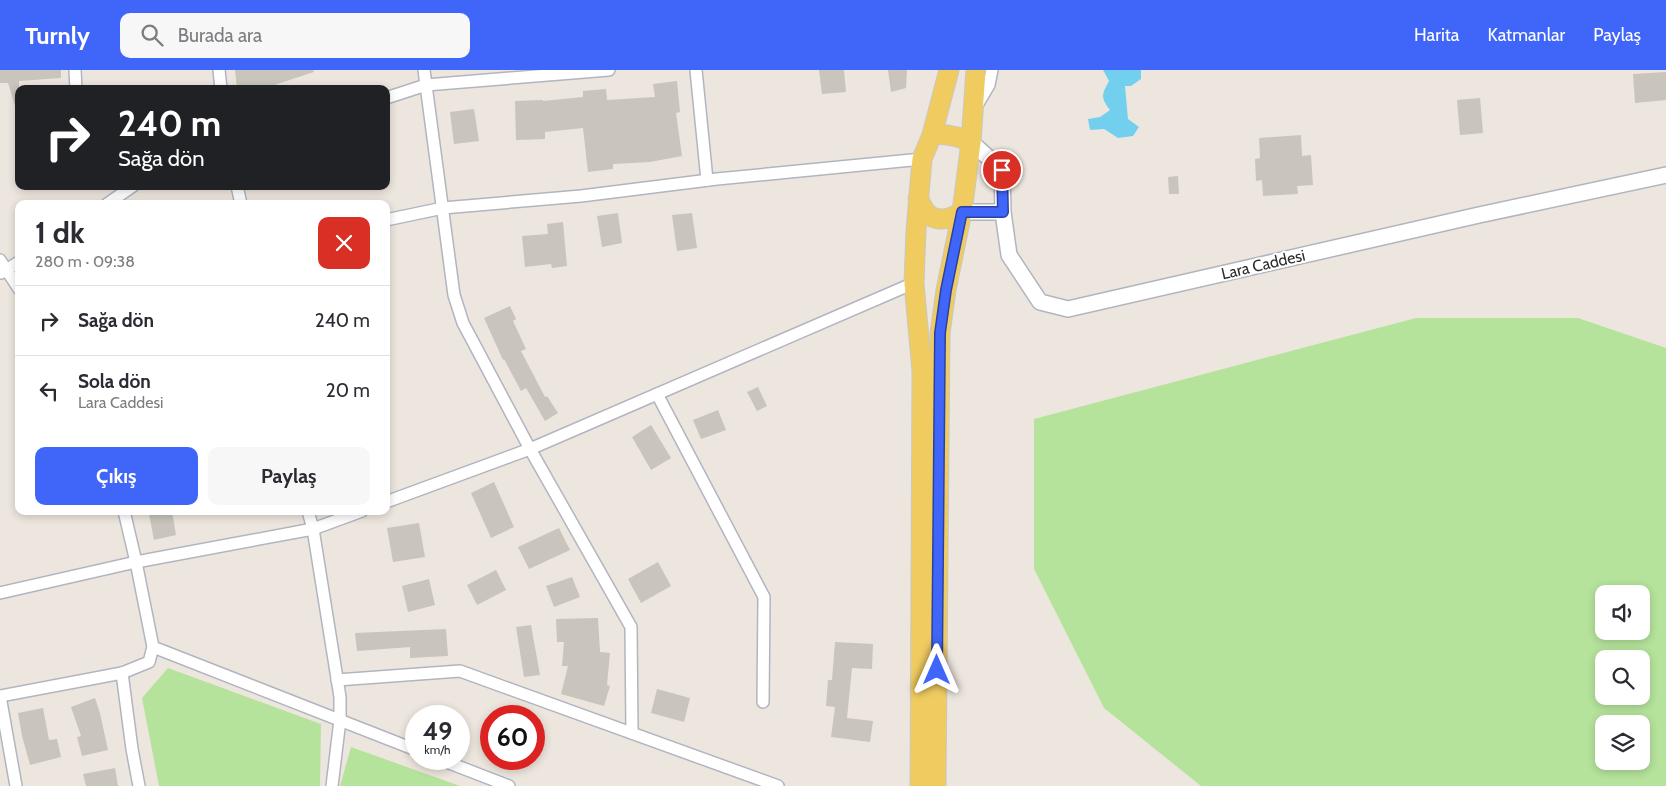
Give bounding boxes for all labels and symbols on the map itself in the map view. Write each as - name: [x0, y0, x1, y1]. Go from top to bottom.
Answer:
- pin: [981, 149, 1023, 191]
- street label: Lara Caddesi: [1219, 246, 1307, 283]
- position arrow: [910, 643, 962, 695]
- speed limit sign: 60: [480, 705, 545, 770]

